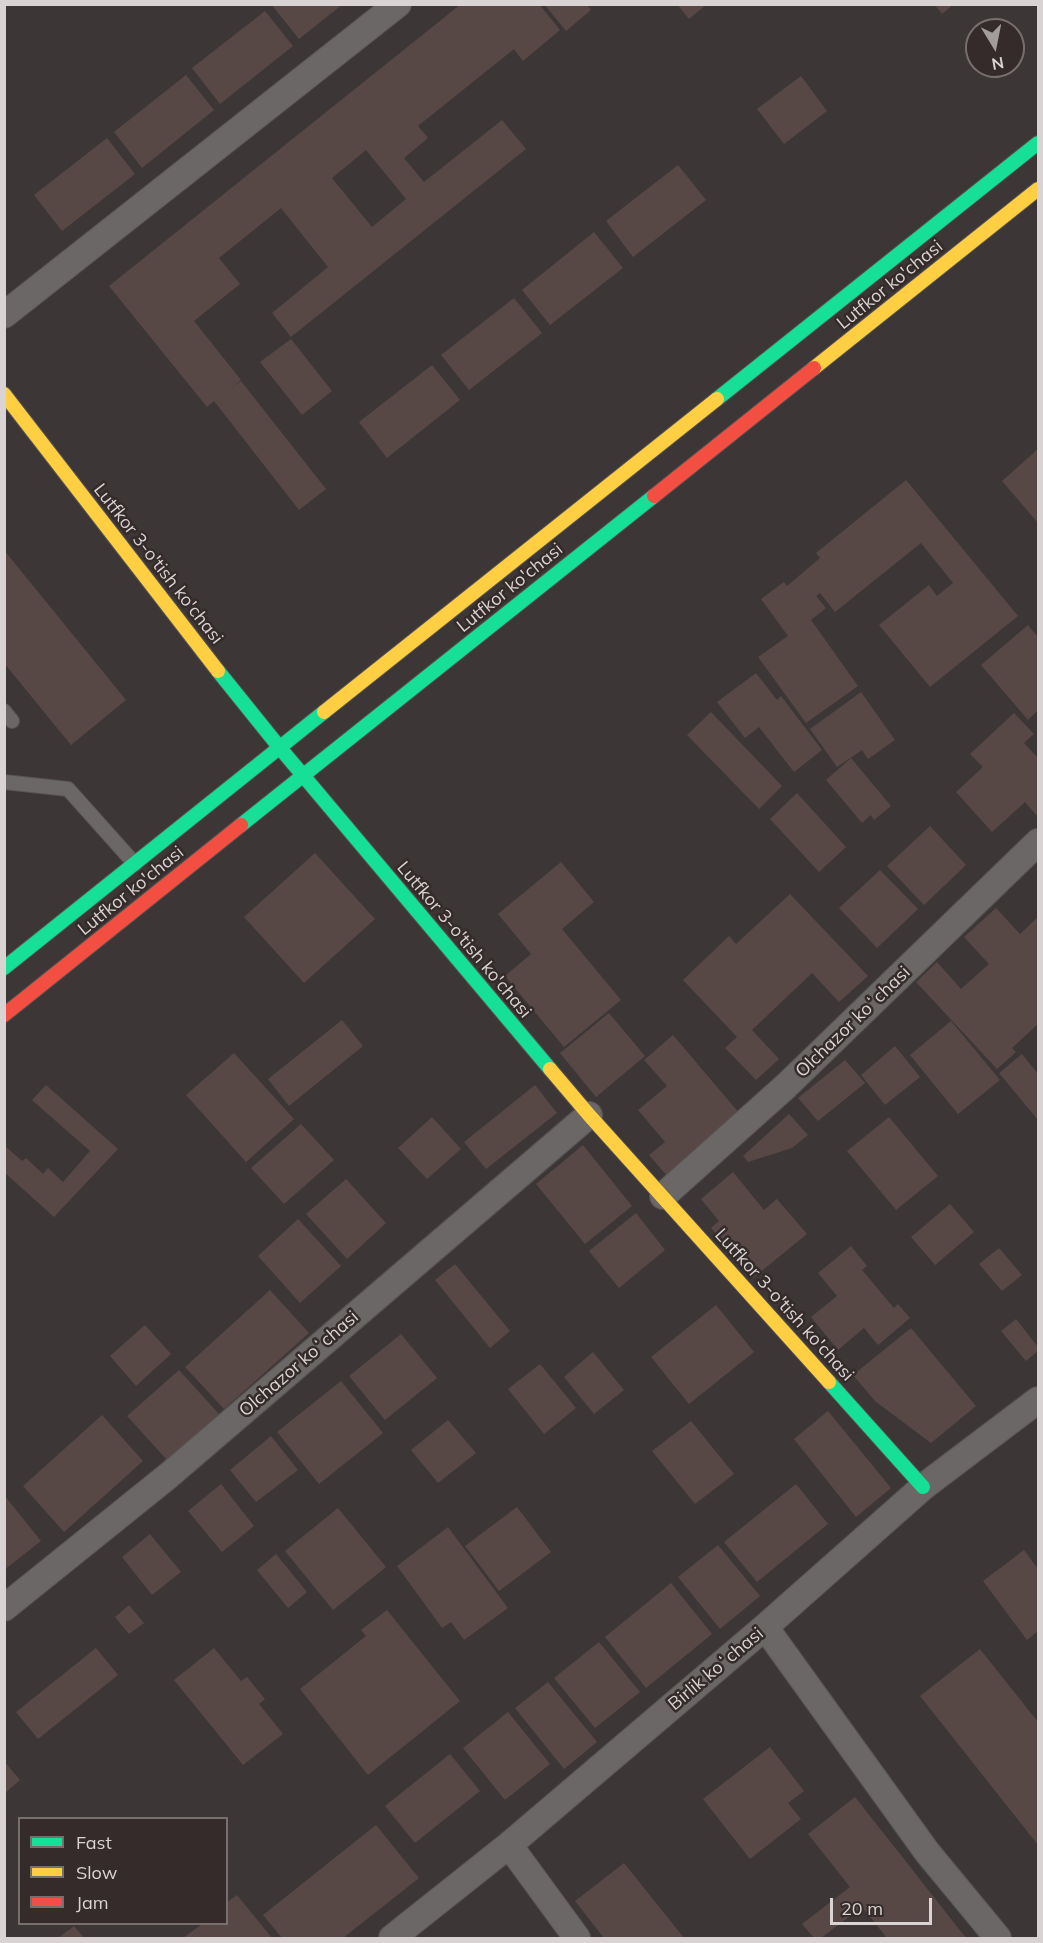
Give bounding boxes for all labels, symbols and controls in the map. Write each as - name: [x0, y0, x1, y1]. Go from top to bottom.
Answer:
- north arrow: [965, 18, 1025, 78]
- text: N: [990, 53, 1005, 75]
- street label: Lutfkor ko'chasi: [833, 236, 947, 334]
- street label: Lutfkor 3-o'tish ko'chasi: [89, 480, 227, 648]
- street label: Lutfkor ko'chasi: [453, 539, 567, 637]
- street label: Lutfkor ko'chasi: [74, 842, 188, 940]
- street label: Lutfkor 3-o'tish ko'chasi: [392, 857, 536, 1023]
- street label: Olchazor koʻchasi: [791, 962, 915, 1082]
- street label: Lutfkor 3-o'tish ko'chasi: [710, 1224, 858, 1386]
- street label: Olchazor koʻchasi: [235, 1306, 363, 1422]
- street label: Birlik koʻchasi: [664, 1623, 768, 1715]
- legend: [18, 1817, 228, 1925]
- text: Fast: [76, 1831, 112, 1854]
- text: Slow: [76, 1861, 117, 1884]
- scale bar: [833, 1886, 935, 1924]
- text: Jam: [76, 1891, 109, 1914]
- text: 20 m: [841, 1897, 883, 1920]

